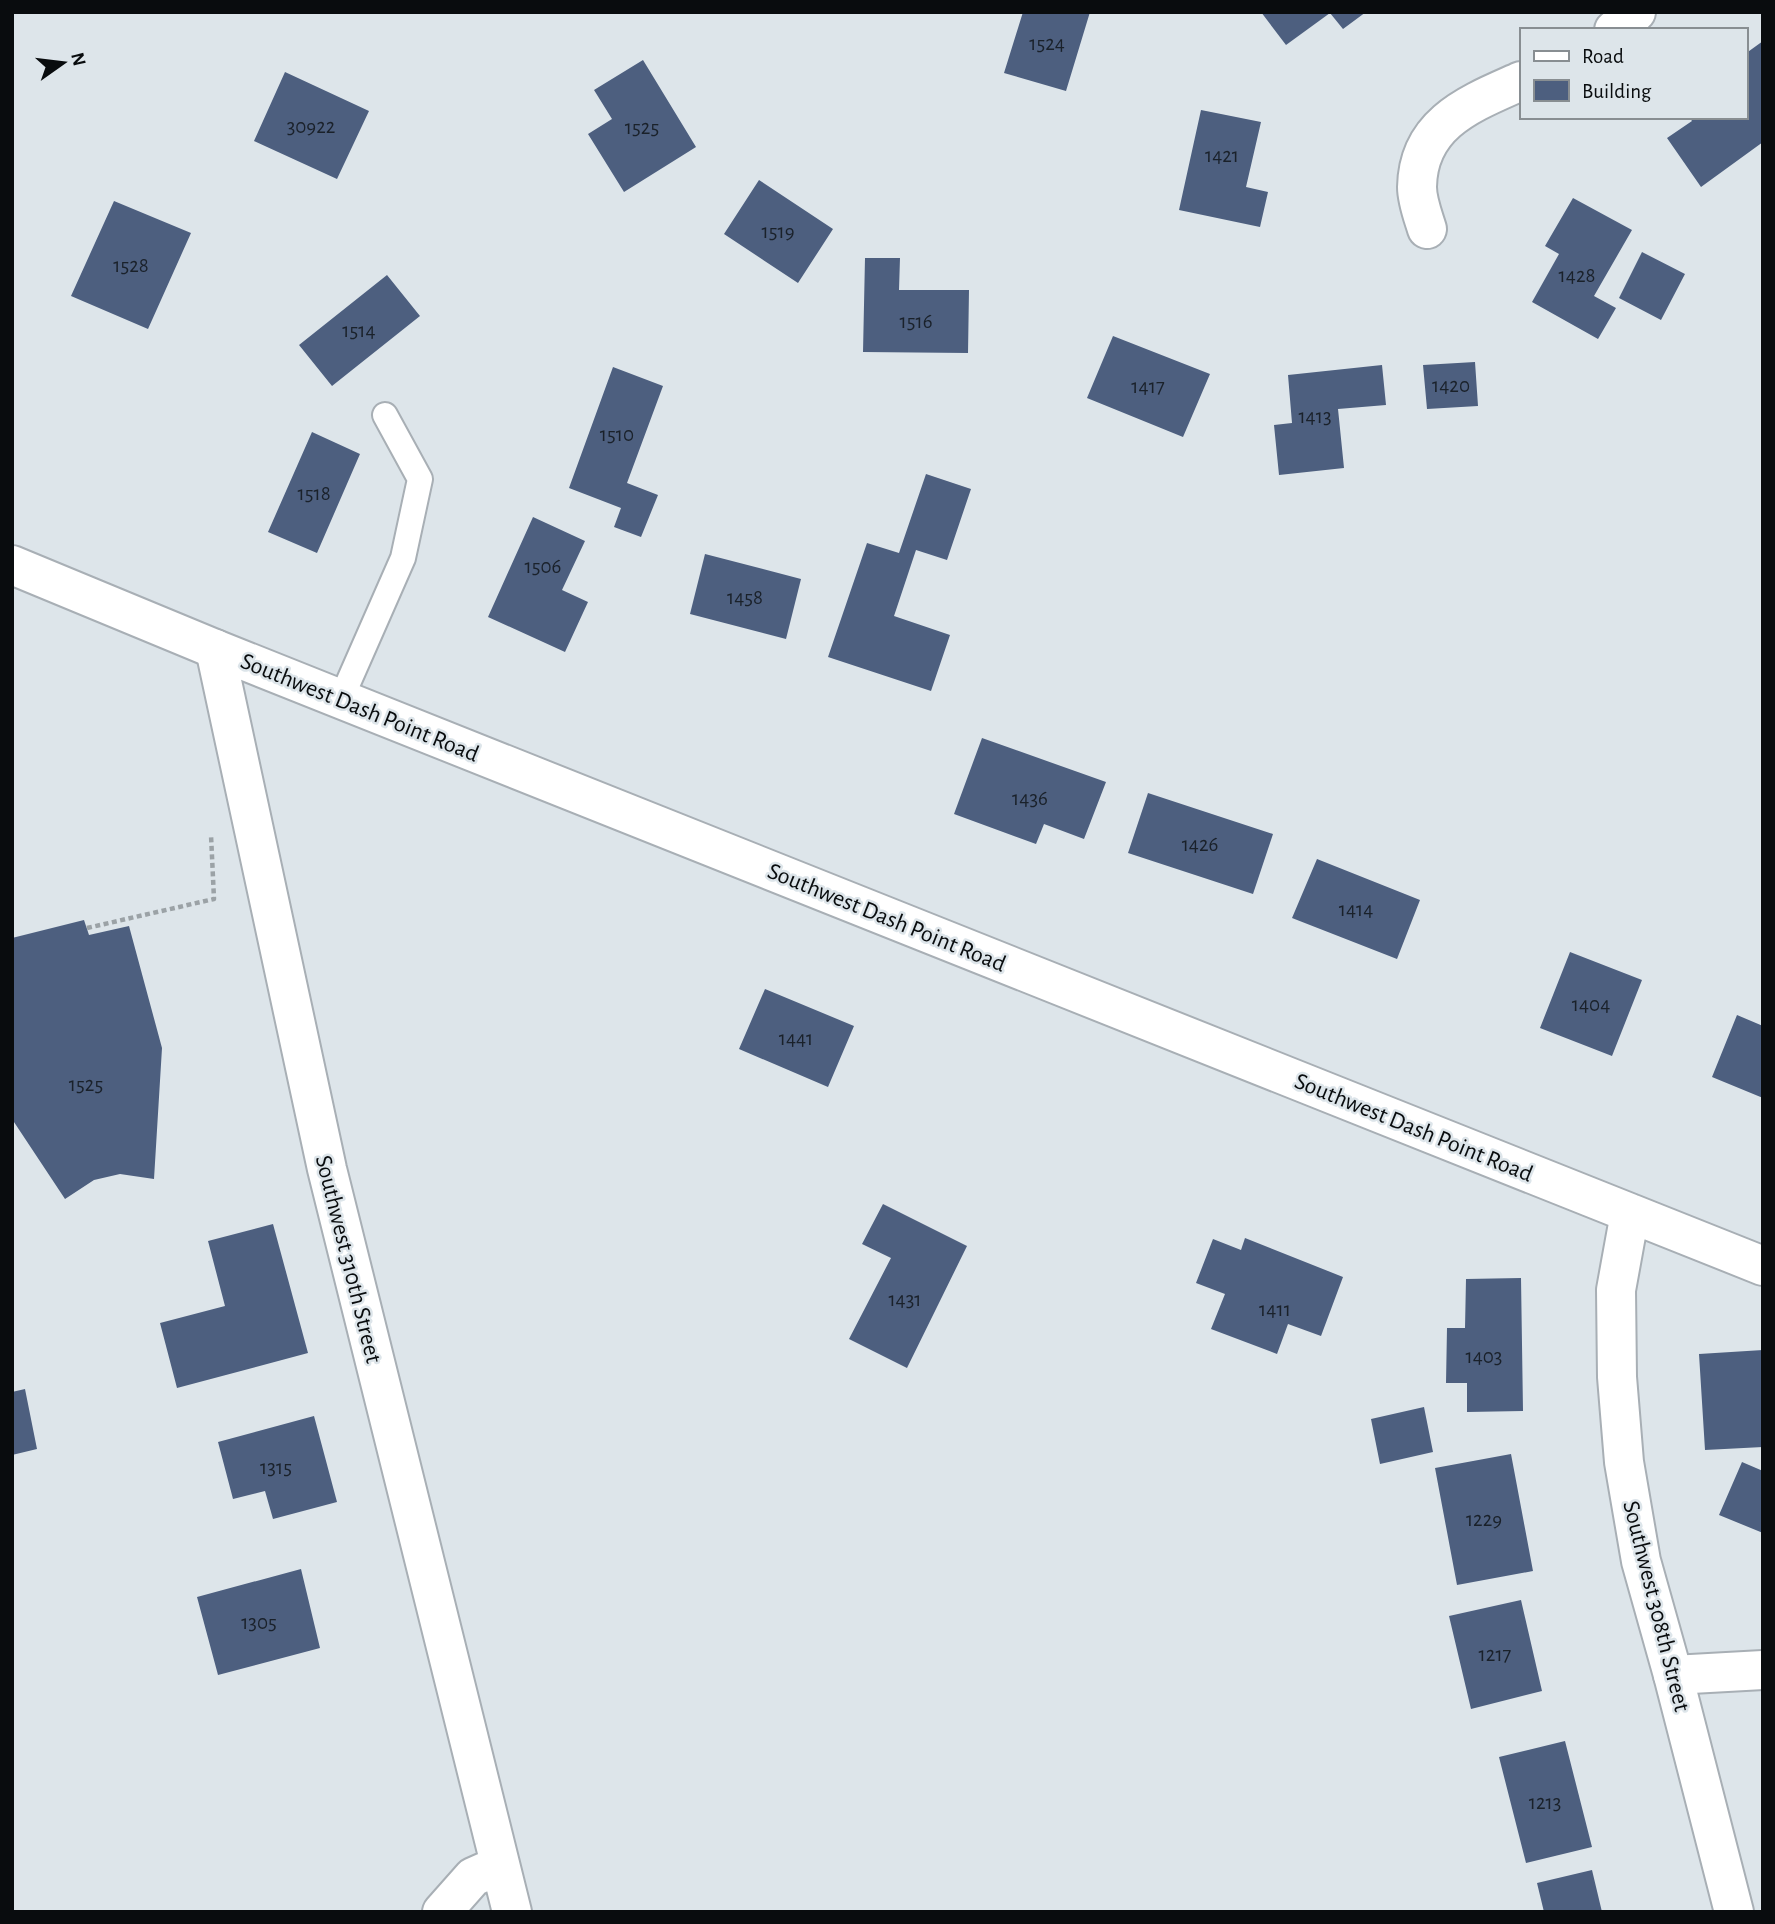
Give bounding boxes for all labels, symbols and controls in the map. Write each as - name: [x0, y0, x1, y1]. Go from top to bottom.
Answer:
- north arrow: [28, 28, 98, 98]
- legend: [1520, 28, 1747, 119]
- house number: 1524: [1029, 33, 1065, 54]
- text: Road: [1582, 46, 1624, 67]
- text: N: [67, 51, 89, 68]
- text: Building: [1582, 81, 1652, 102]
- house number: 30922: [287, 116, 335, 137]
- house number: 1525: [625, 117, 659, 138]
- house number: 1421: [1205, 145, 1239, 166]
- house number: 1519: [761, 221, 795, 242]
- house number: 1528: [113, 255, 149, 276]
- house number: 1428: [1559, 265, 1595, 286]
- house number: 1516: [899, 311, 933, 332]
- house number: 1514: [342, 320, 376, 341]
- house number: 1420: [1432, 375, 1470, 396]
- house number: 1417: [1131, 376, 1165, 397]
- house number: 1413: [1298, 406, 1332, 427]
- house number: 1510: [600, 424, 634, 445]
- house number: 1518: [297, 483, 331, 504]
- house number: 1506: [525, 556, 561, 577]
- house number: 1458: [727, 587, 763, 608]
- street label: Southwest Dash Point Road: [237, 649, 482, 767]
- house number: 1436: [1012, 788, 1048, 809]
- house number: 1426: [1182, 834, 1218, 855]
- street label: Southwest Dash Point Road: [764, 859, 1009, 977]
- house number: 1414: [1339, 899, 1373, 920]
- house number: 1404: [1572, 994, 1610, 1015]
- house number: 1441: [779, 1028, 813, 1049]
- street label: Southwest Dash Point Road: [1291, 1069, 1536, 1187]
- house number: 1525: [69, 1074, 103, 1095]
- street label: Southwest 310th Street: [311, 1153, 386, 1366]
- house number: 1431: [888, 1289, 922, 1310]
- house number: 1411: [1259, 1299, 1291, 1320]
- house number: 1403: [1465, 1346, 1503, 1367]
- house number: 1315: [260, 1457, 292, 1478]
- street label: Southwest 308th Street: [1618, 1498, 1694, 1715]
- house number: 1229: [1466, 1509, 1502, 1530]
- house number: 1305: [241, 1612, 277, 1633]
- house number: 1217: [1479, 1644, 1512, 1665]
- house number: 1213: [1529, 1792, 1561, 1813]

